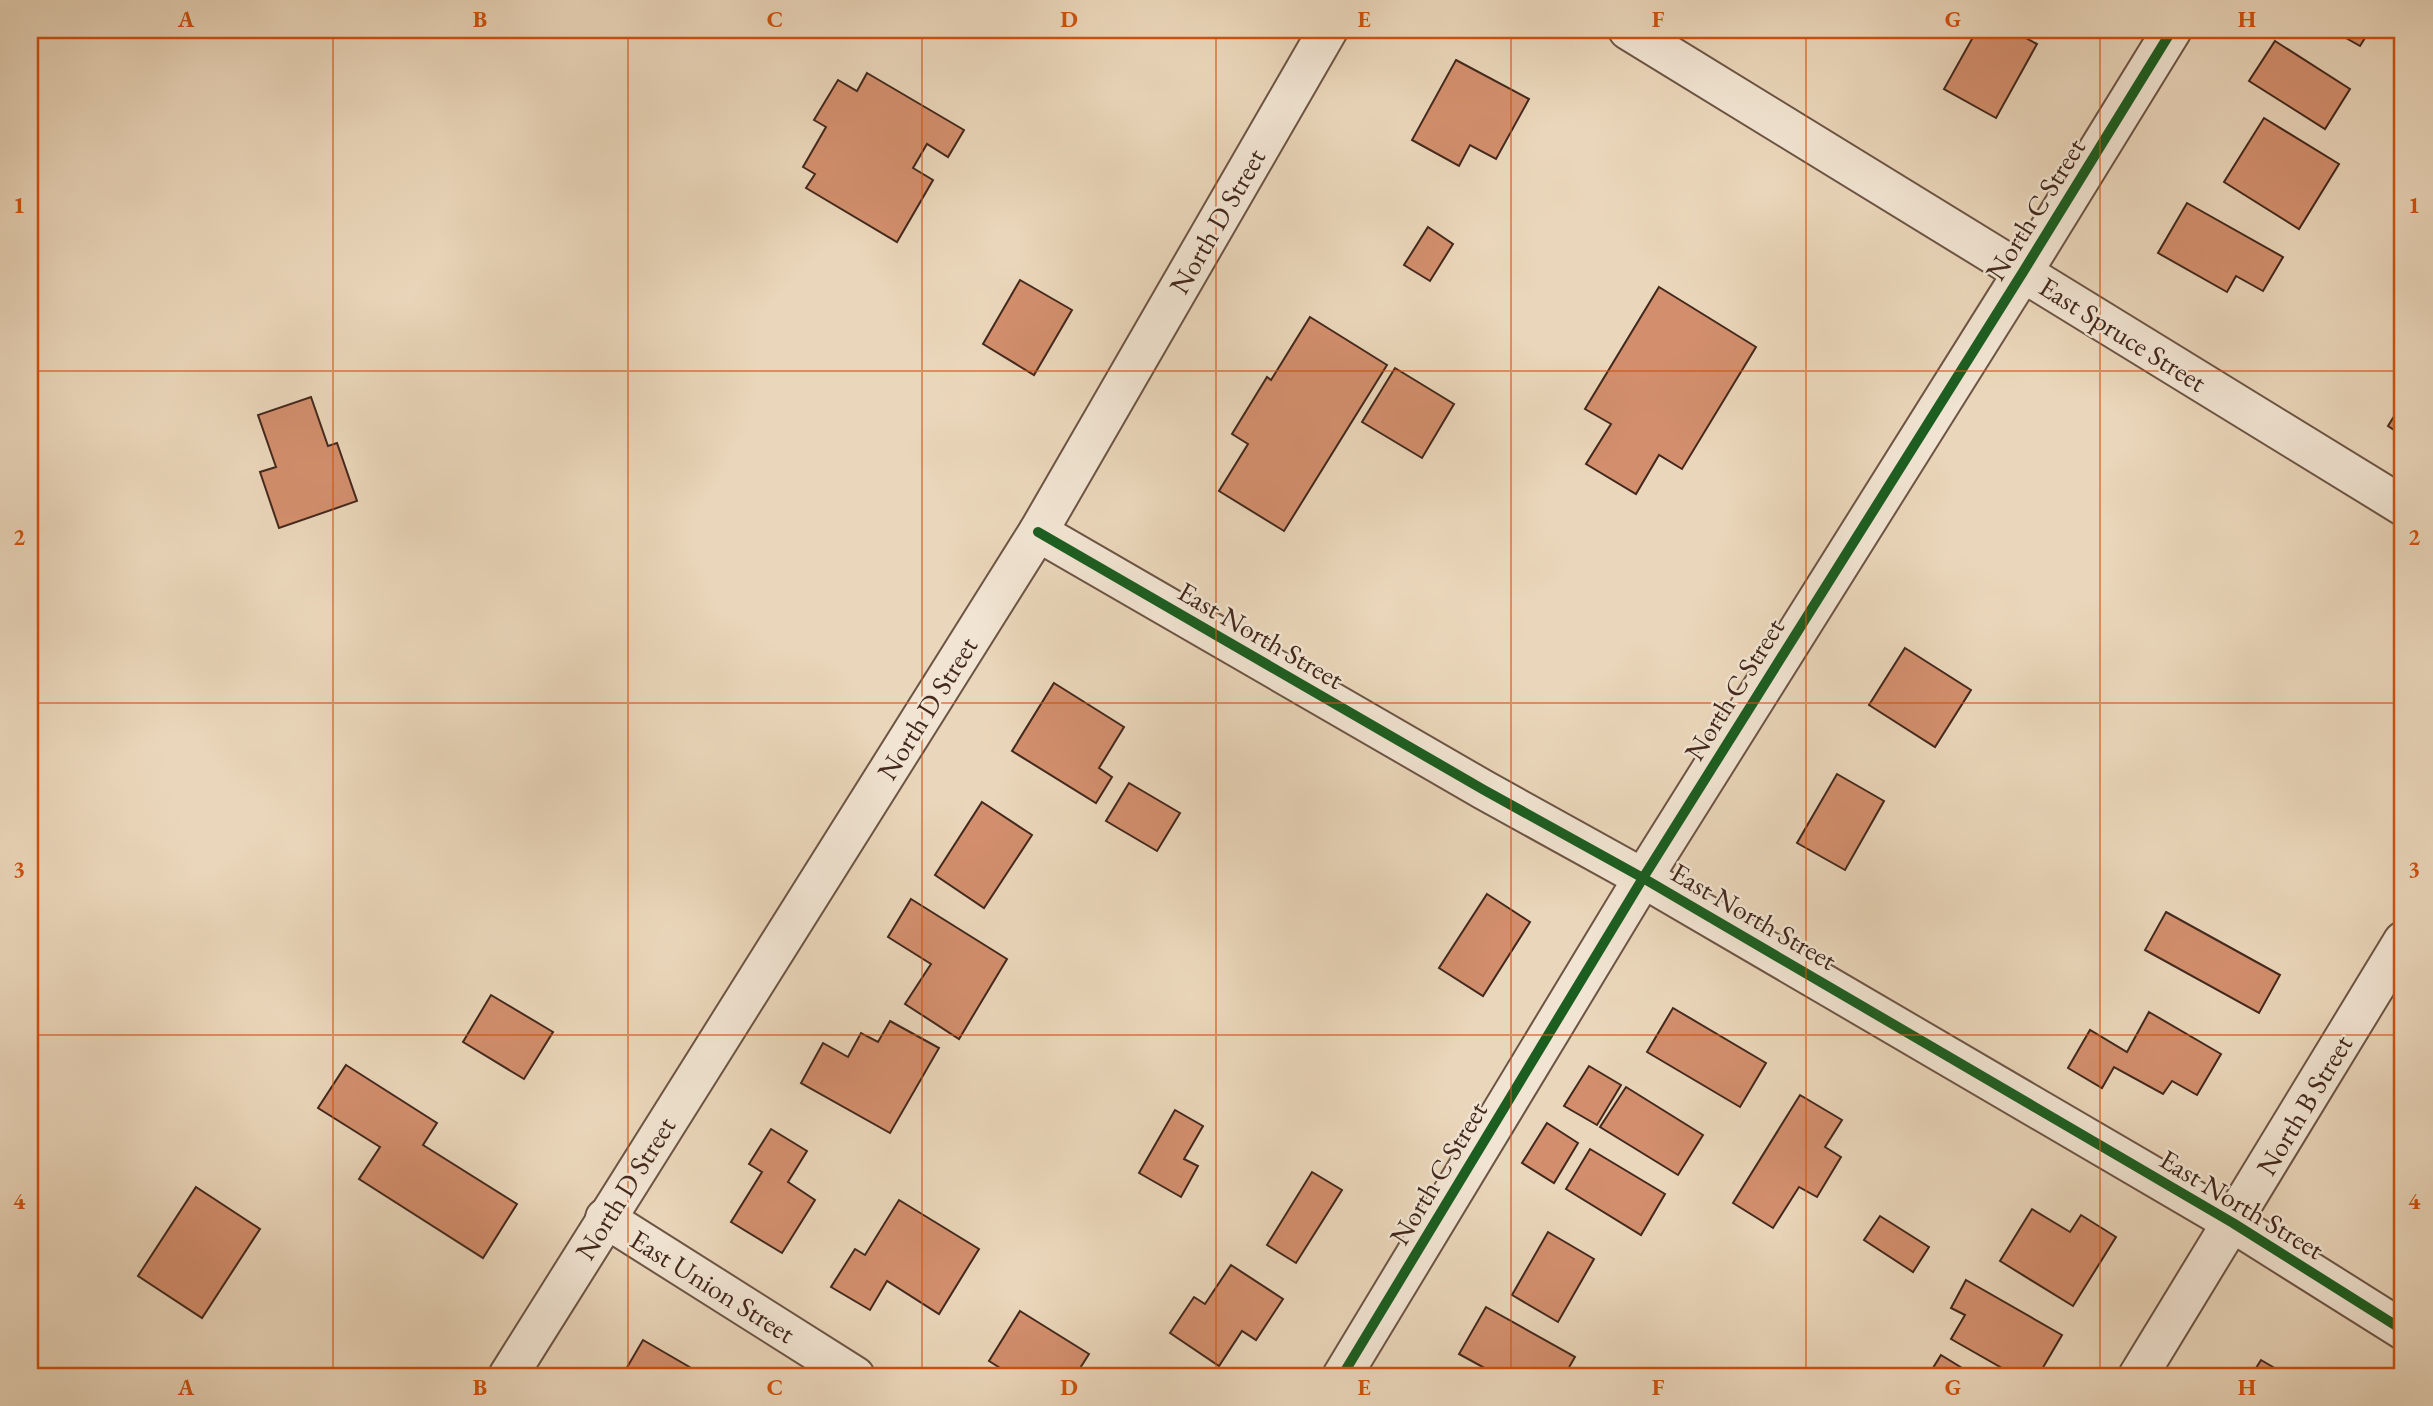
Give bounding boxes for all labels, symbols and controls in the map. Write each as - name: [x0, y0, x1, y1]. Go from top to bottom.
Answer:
- text: A: [177, 4, 195, 34]
- text: B: [473, 4, 487, 34]
- text: C: [767, 4, 783, 34]
- text: D: [1060, 4, 1078, 34]
- text: E: [1357, 4, 1371, 34]
- text: F: [1652, 4, 1665, 34]
- text: G: [1945, 4, 1961, 34]
- text: H: [2238, 4, 2256, 34]
- street label: North C Street: [1977, 131, 2093, 287]
- street label: North D Street: [1161, 141, 1273, 300]
- text: 1: [13, 190, 25, 220]
- text: 1: [2408, 190, 2420, 220]
- street label: East Spruce Street: [2033, 268, 2213, 400]
- text: 2: [13, 522, 25, 552]
- text: 2: [2408, 522, 2420, 552]
- street label: East North Street: [1172, 573, 1350, 697]
- street label: North C Street: [1676, 611, 1792, 767]
- street label: North D Street: [869, 629, 985, 786]
- text: 3: [13, 854, 25, 884]
- street label: East North Street: [1665, 854, 1843, 978]
- text: 3: [2408, 854, 2420, 884]
- street label: North B Street: [2248, 1028, 2360, 1182]
- street label: North C Street: [1381, 1094, 1495, 1251]
- street label: North D Street: [567, 1109, 683, 1266]
- street label: East North Street: [2153, 1141, 2331, 1267]
- text: 4: [13, 1186, 26, 1216]
- text: 4: [2408, 1186, 2421, 1216]
- street label: East Union Street: [624, 1221, 802, 1351]
- text: A: [177, 1372, 195, 1402]
- text: B: [473, 1372, 487, 1402]
- text: C: [767, 1372, 783, 1402]
- text: D: [1060, 1372, 1078, 1402]
- text: E: [1357, 1372, 1371, 1402]
- text: F: [1652, 1372, 1665, 1402]
- text: G: [1945, 1372, 1961, 1402]
- text: H: [2238, 1372, 2256, 1402]

